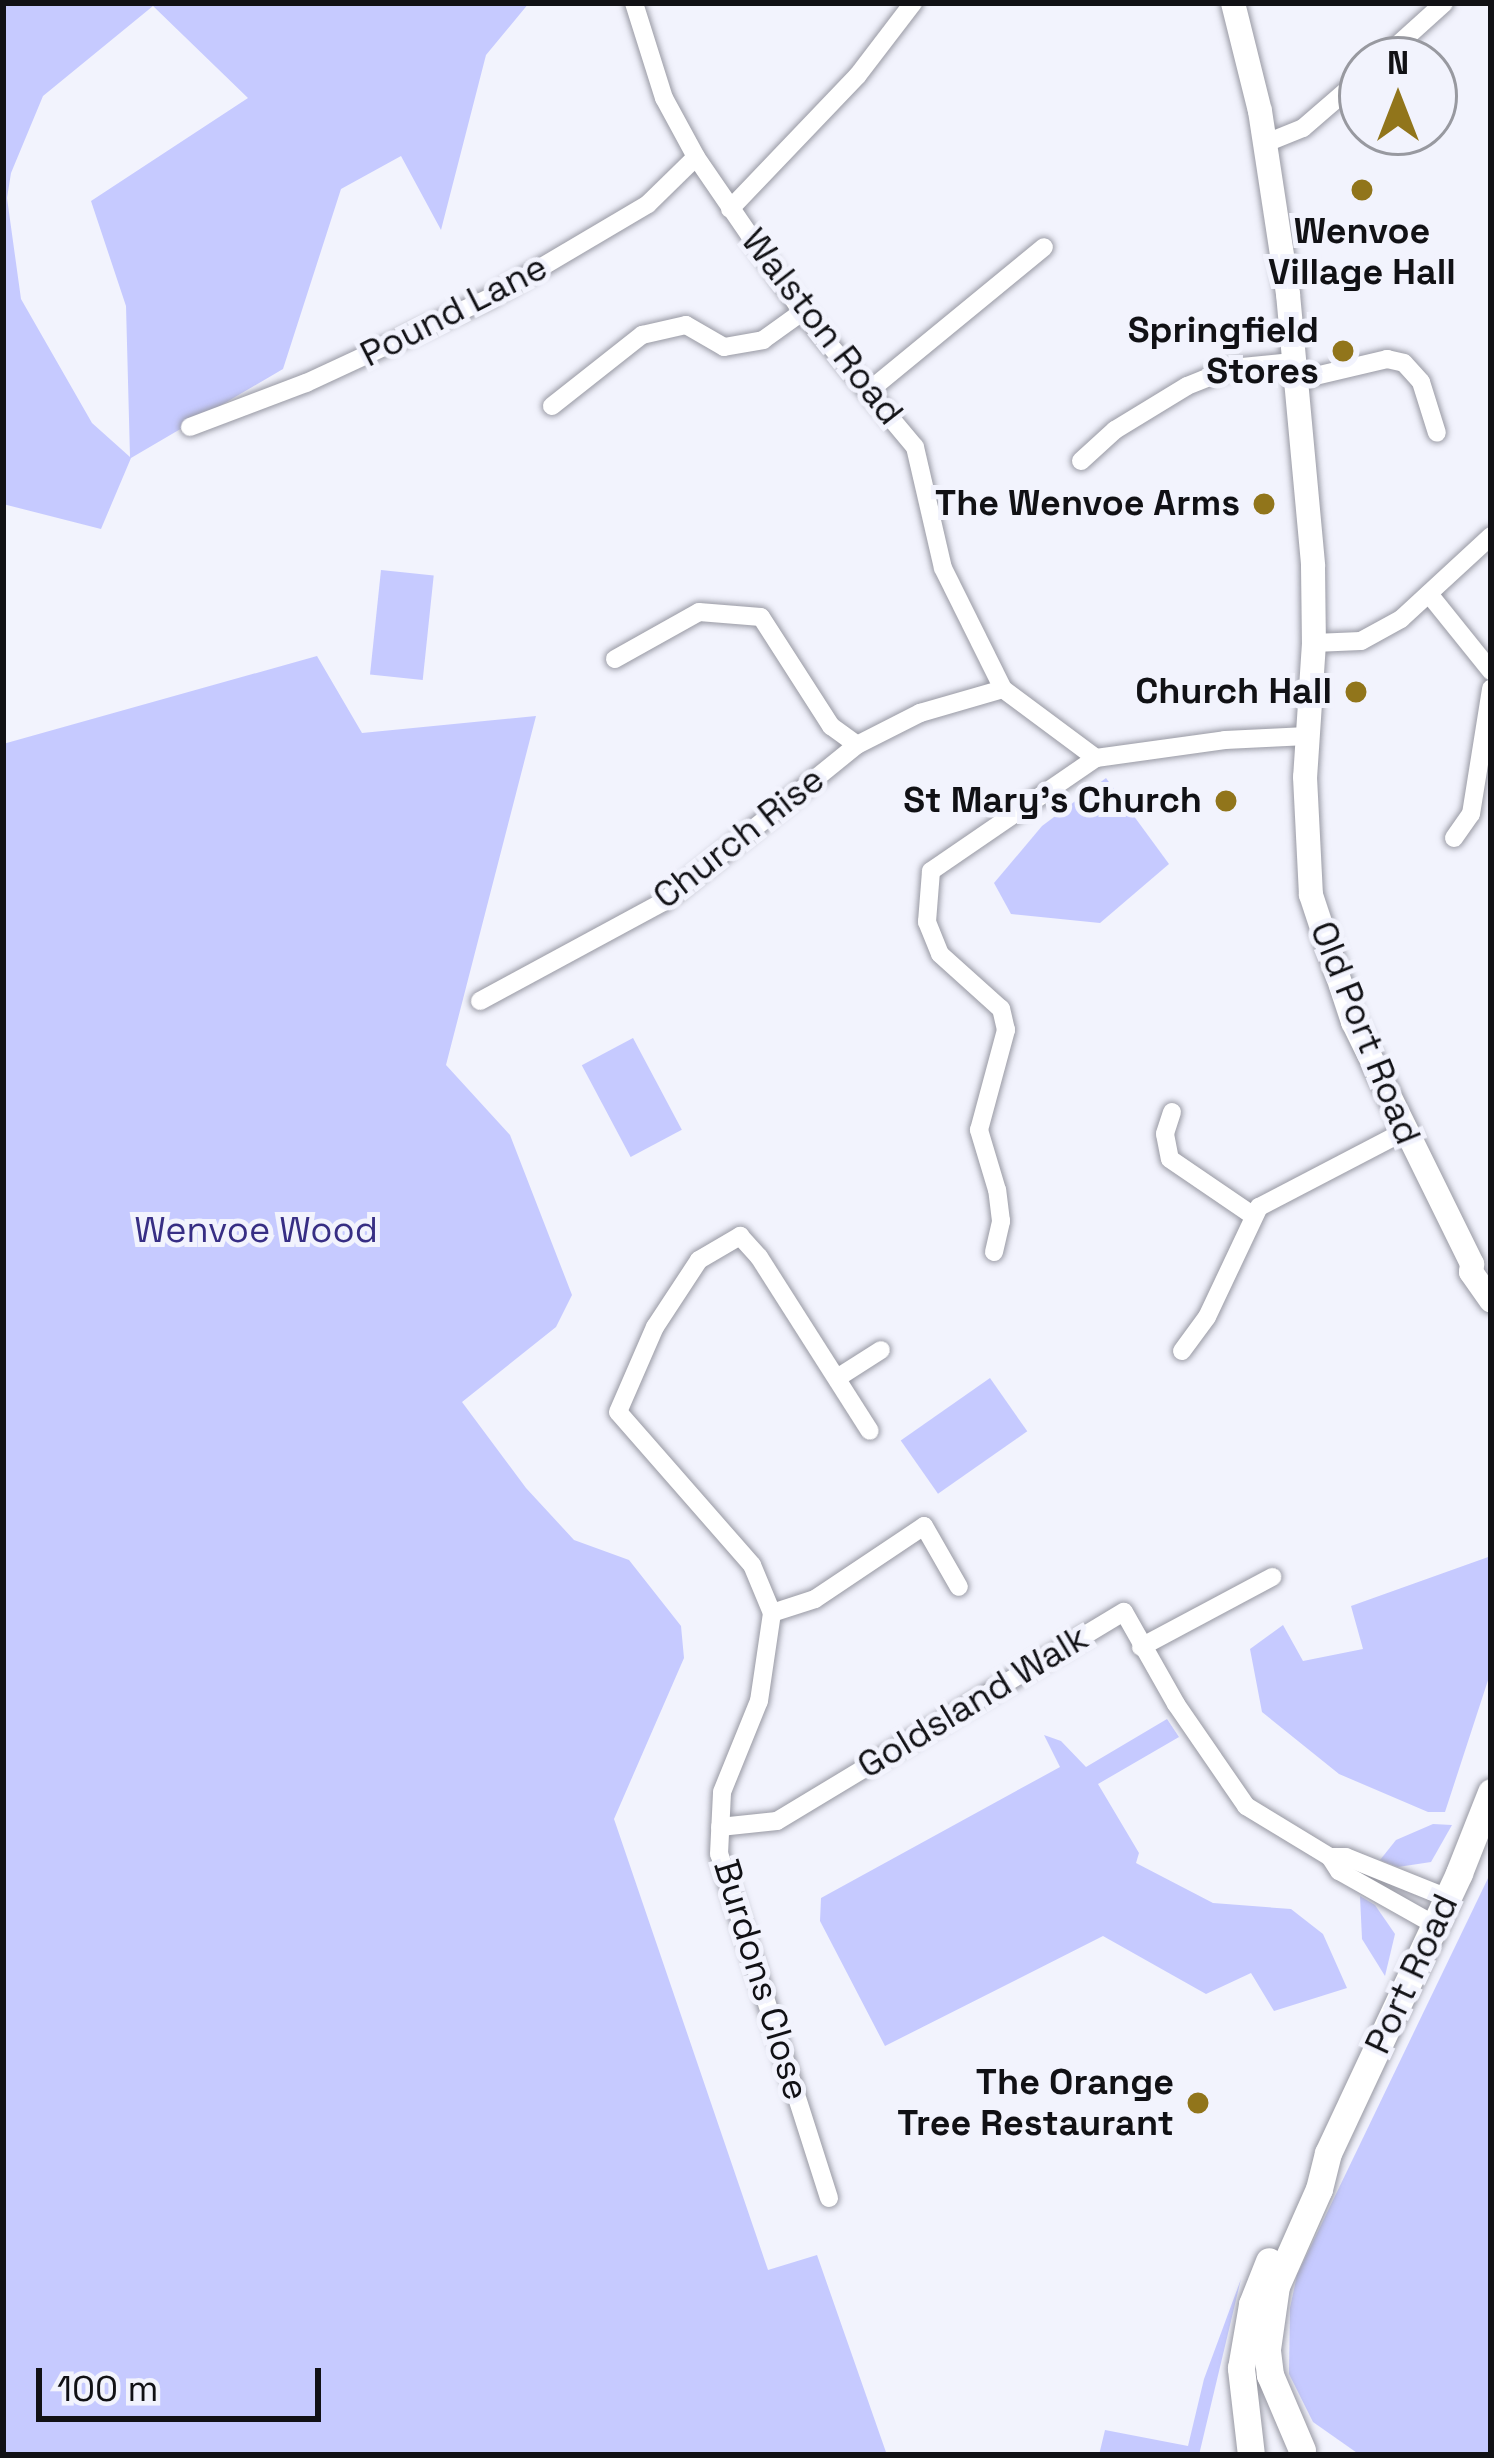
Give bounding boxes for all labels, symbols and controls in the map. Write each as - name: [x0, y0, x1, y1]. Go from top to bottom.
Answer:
- north arrow: [1338, 36, 1458, 156]
- text: N: [1387, 42, 1409, 84]
- marker: Wenvoe Village Hall: [1349, 177, 1375, 203]
- place label: Wenvoe Village Hall: [1268, 209, 1456, 294]
- street label: Walston Road: [732, 220, 912, 434]
- street label: Pound Lane: [354, 246, 554, 376]
- place label: Springfield Stores: [1128, 308, 1319, 393]
- marker: Springfield Stores: [1330, 338, 1356, 364]
- place label: The Wenvoe Arms: [934, 482, 1240, 526]
- marker: The Wenvoe Arms: [1251, 491, 1277, 517]
- place label: Church Hall: [1135, 670, 1332, 714]
- marker: Church Hall: [1343, 679, 1369, 705]
- street label: Church Rise: [645, 758, 833, 918]
- place label: St Mary's Church: [903, 779, 1202, 823]
- marker: St Mary's Church: [1213, 788, 1239, 814]
- street label: Old Port Road: [1301, 915, 1429, 1151]
- park label: Wenvoe Wood: [134, 1209, 378, 1253]
- street label: Goldsland Walk: [850, 1616, 1096, 1788]
- street label: Burdons Close: [704, 1855, 818, 2105]
- street label: Port Road: [1356, 1887, 1468, 2061]
- place label: The Orange Tree Restaurant: [897, 2060, 1174, 2145]
- marker: The Orange Tree Restaurant: [1185, 2090, 1211, 2116]
- scale bar: [42, 2344, 327, 2418]
- text: 100 m: [57, 2366, 158, 2412]

